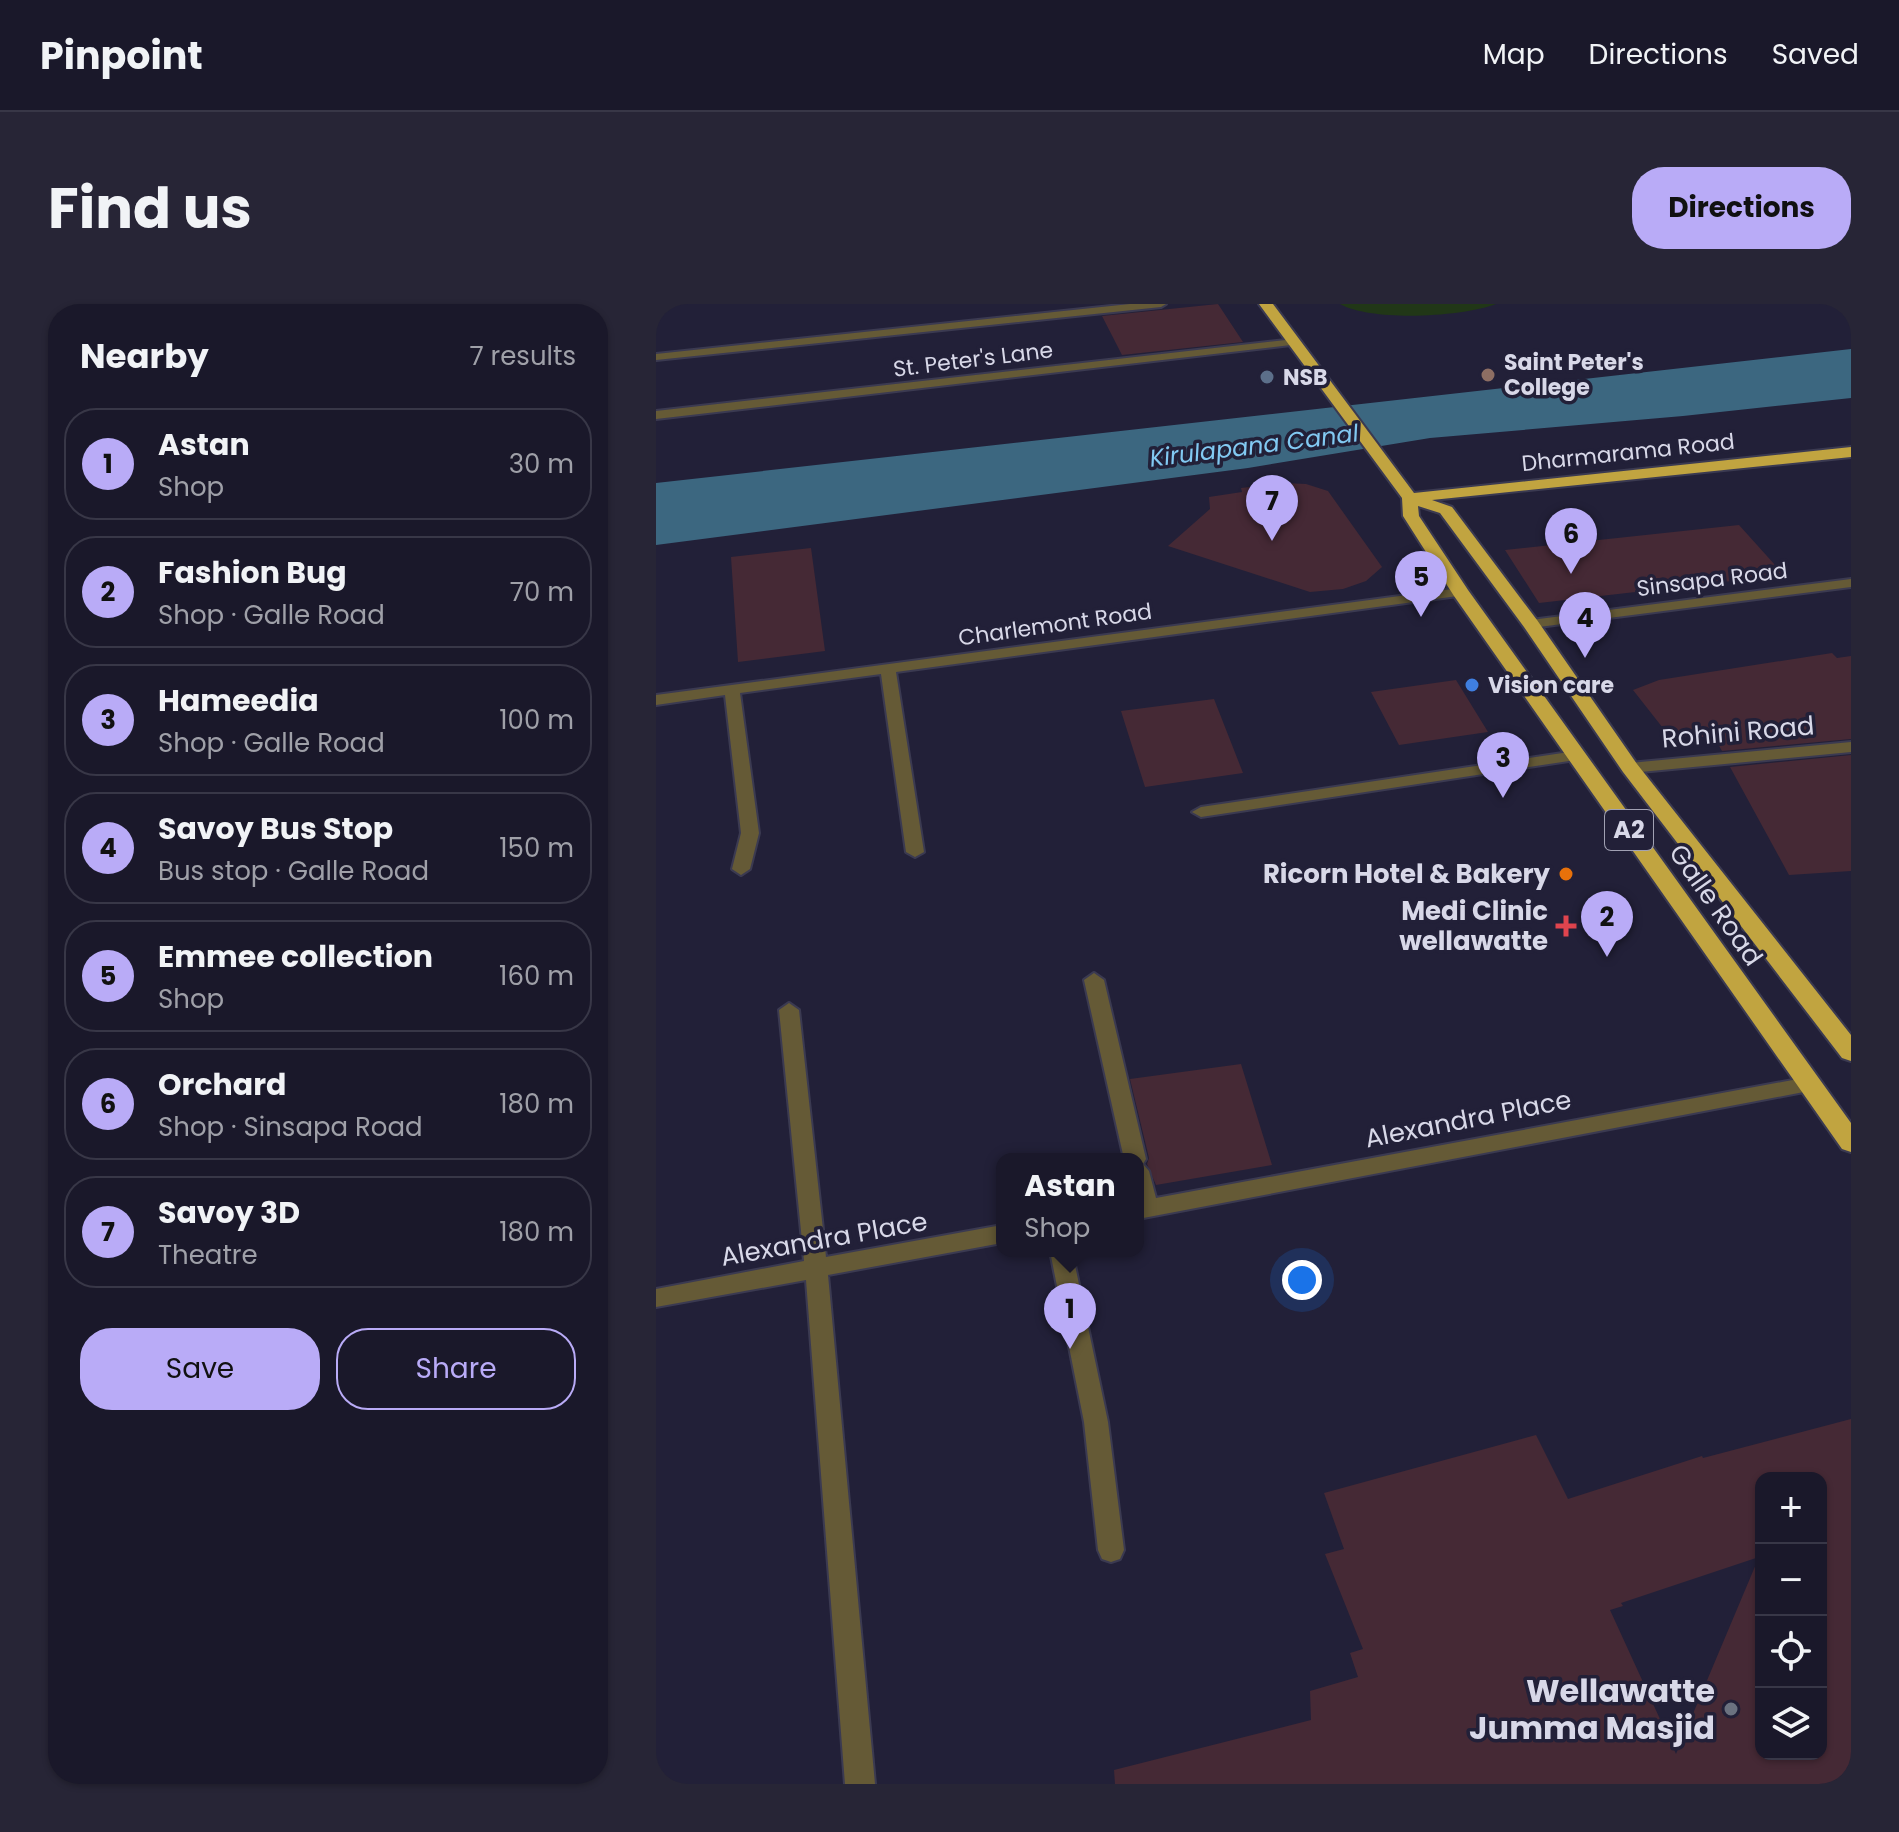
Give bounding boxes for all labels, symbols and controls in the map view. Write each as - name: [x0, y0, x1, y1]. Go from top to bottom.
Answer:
- text: Pinpoint: [40, 29, 203, 82]
- text: Map: [1483, 35, 1545, 74]
- text: Directions: [1589, 35, 1728, 74]
- text: Saved: [1772, 35, 1859, 74]
- button: Directions: [1632, 167, 1851, 249]
- text: Find us: [48, 169, 252, 248]
- text: Nearby: [80, 332, 209, 380]
- street label: St. Peter's Lane: [891, 334, 1055, 385]
- text: 7 results: [469, 338, 576, 374]
- place label: Saint Peter's College: [1504, 347, 1644, 403]
- place label: NSB: [1283, 362, 1328, 393]
- marker: Saint Peter's College: [1479, 366, 1497, 384]
- marker: NSB: [1258, 368, 1276, 386]
- water label: Kirulapana Canal: [1148, 416, 1360, 475]
- text: Astan: [158, 423, 250, 466]
- street label: Dharmarama Road: [1520, 426, 1736, 479]
- text: 1: [103, 446, 113, 482]
- text: 30 m: [509, 446, 574, 482]
- text: Shop: [158, 469, 224, 505]
- pin: 7: [1246, 475, 1298, 541]
- pin: 6: [1545, 508, 1597, 574]
- text: Fashion Bug: [158, 551, 347, 594]
- pin: 5: [1395, 551, 1447, 617]
- street label: Sinsapa Road: [1635, 555, 1789, 604]
- text: 2: [101, 574, 115, 610]
- text: 70 m: [510, 574, 574, 610]
- pin: 4: [1559, 592, 1611, 658]
- street label: Charlemont Road: [956, 596, 1154, 653]
- text: Shop · Galle Road: [158, 597, 385, 633]
- place label: Vision care: [1488, 670, 1614, 701]
- marker: Vision care: [1463, 676, 1481, 694]
- text: Hameedia: [158, 679, 319, 722]
- text: 3: [100, 702, 116, 738]
- text: 100 m: [499, 702, 574, 738]
- street label: Rohini Road: [1660, 707, 1816, 757]
- text: Shop · Galle Road: [158, 725, 385, 761]
- pin: 3: [1477, 732, 1529, 798]
- text: Savoy Bus Stop: [158, 807, 393, 850]
- road number: A2: [1605, 810, 1653, 850]
- text: 4: [99, 830, 117, 866]
- text: 150 m: [499, 830, 574, 866]
- street label: Galle Road: [1661, 837, 1771, 973]
- text: Bus stop · Galle Road: [158, 853, 429, 889]
- place label: Ricorn Hotel & Bakery: [1263, 856, 1551, 892]
- marker: Ricorn Hotel & Bakery: [1557, 865, 1575, 883]
- pin: 2: [1581, 891, 1633, 957]
- place label: Medi Clinic wellawatte: [1399, 893, 1548, 959]
- marker: Medi Clinic wellawatte: [1555, 915, 1577, 937]
- text: Emmee collection: [158, 935, 433, 978]
- text: 5: [100, 958, 116, 994]
- text: 160 m: [499, 958, 574, 994]
- text: Shop: [158, 981, 224, 1017]
- text: Orchard: [158, 1063, 286, 1106]
- street label: Alexandra Place: [1362, 1081, 1574, 1157]
- text: 6: [100, 1086, 116, 1122]
- text: 180 m: [499, 1086, 574, 1122]
- text: Shop · Sinsapa Road: [158, 1109, 423, 1145]
- popup: [996, 1153, 1144, 1257]
- text: Astan: [1024, 1164, 1116, 1207]
- text: Savoy 3D: [158, 1191, 300, 1234]
- street label: Alexandra Place: [718, 1203, 930, 1275]
- text: Shop: [1024, 1210, 1090, 1246]
- text: 7: [101, 1214, 115, 1250]
- text: 180 m: [499, 1214, 574, 1250]
- text: Theatre: [158, 1237, 258, 1273]
- your location: [1282, 1260, 1322, 1300]
- pin: 1: [1044, 1283, 1096, 1349]
- button: Save: [80, 1328, 320, 1410]
- button: Share: [336, 1328, 576, 1410]
- map controls: [1755, 1472, 1827, 1760]
- button: +: [1755, 1472, 1827, 1544]
- button: −: [1755, 1544, 1827, 1616]
- button: locate: [1755, 1616, 1827, 1688]
- place label: Wellawatte Jumma Masjid: [1469, 1668, 1715, 1750]
- button: layers: [1755, 1688, 1827, 1760]
- marker: Wellawatte Jumma Masjid: [1722, 1700, 1740, 1718]

